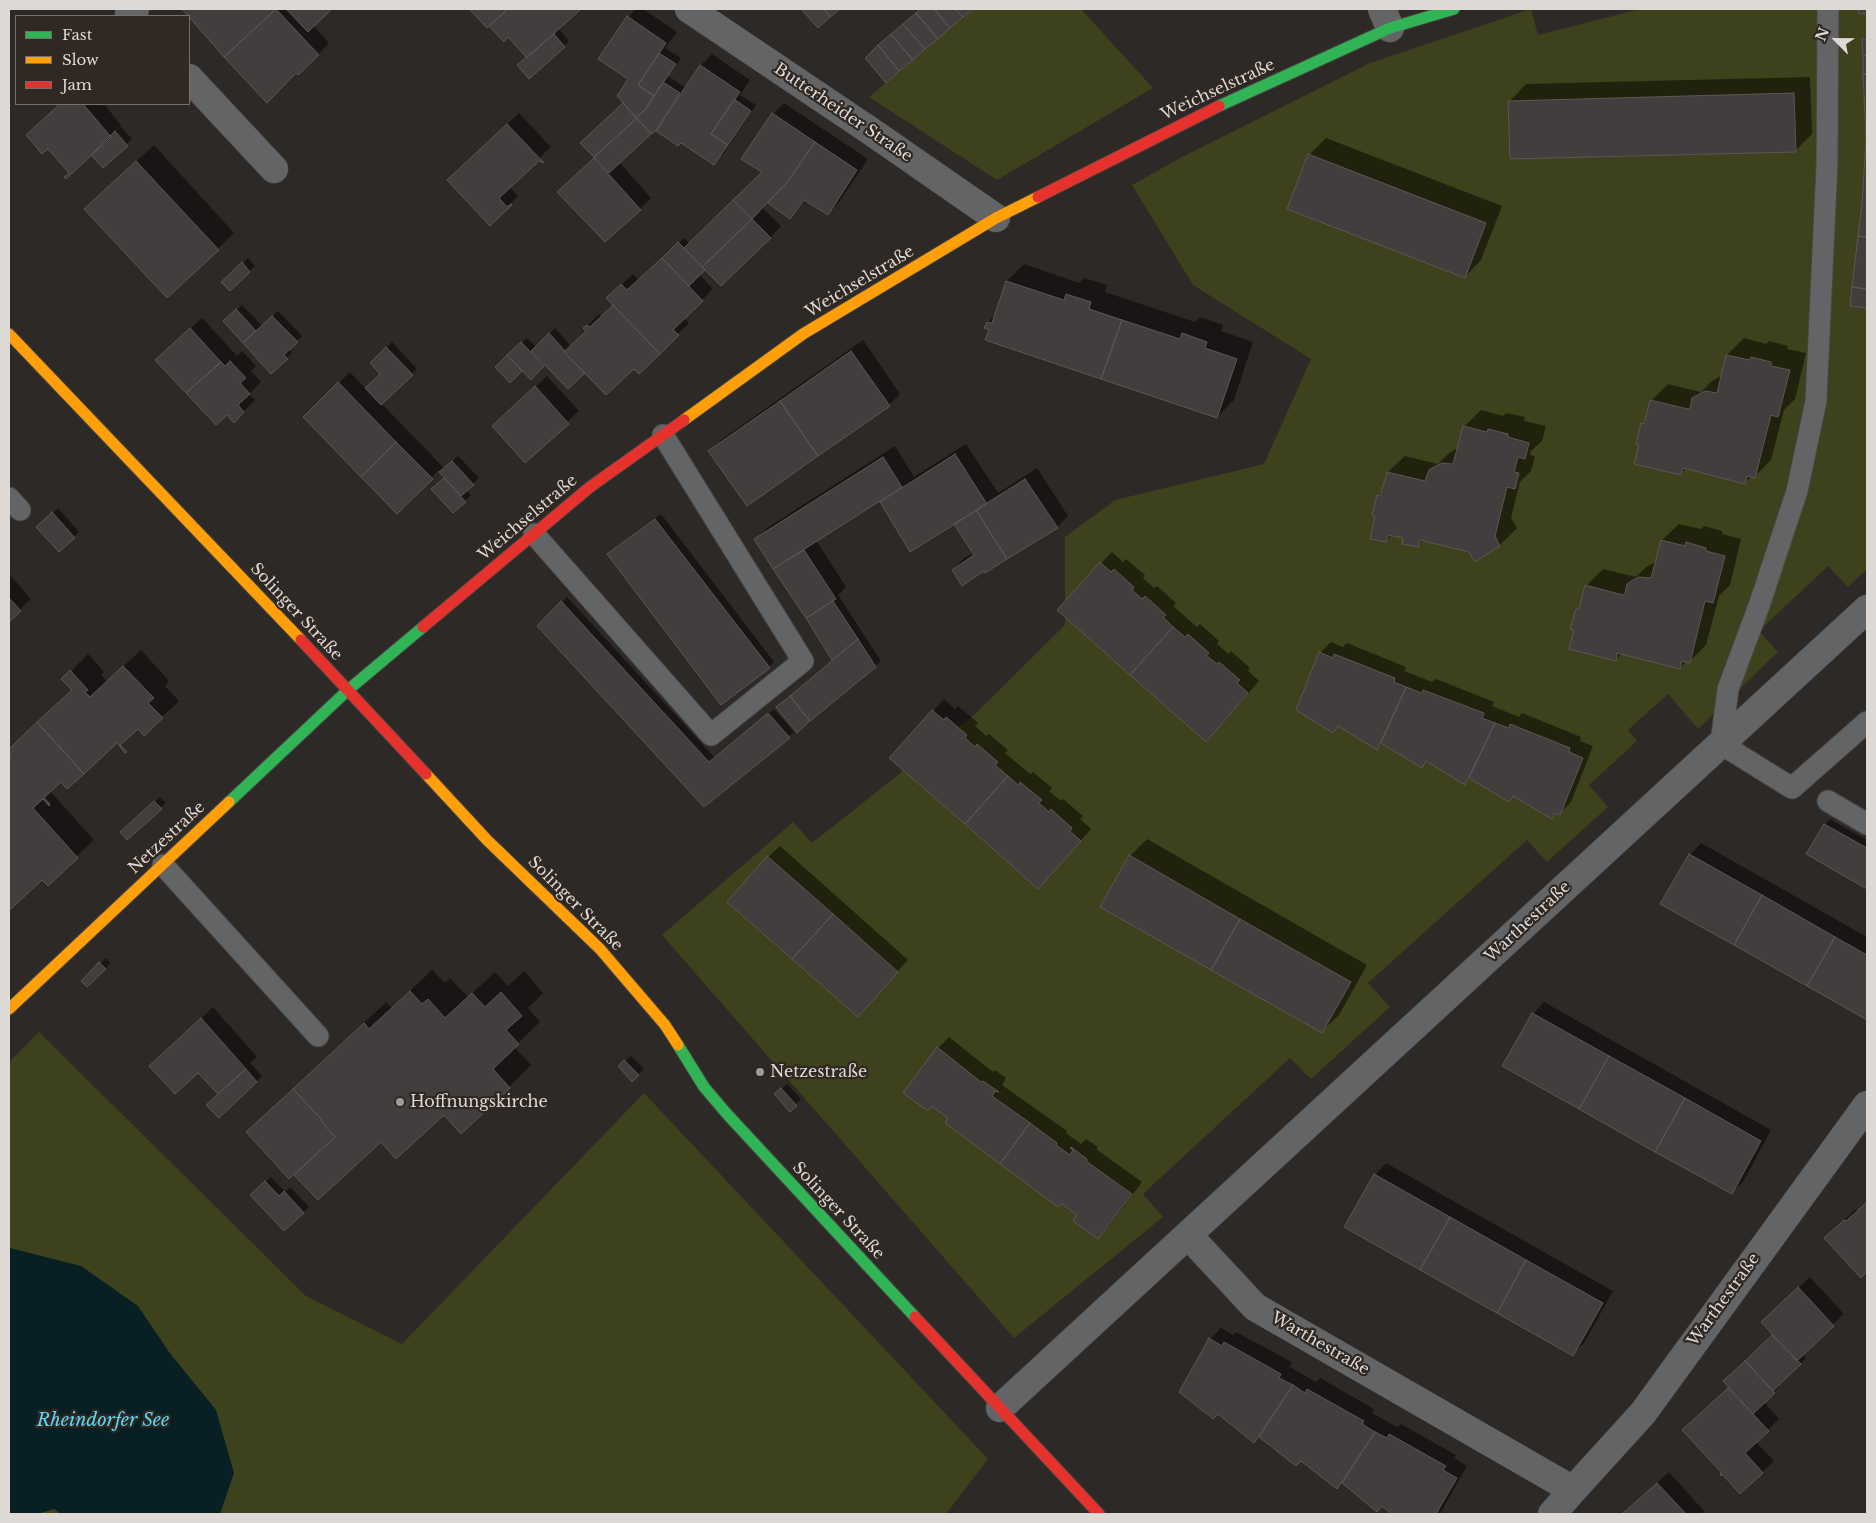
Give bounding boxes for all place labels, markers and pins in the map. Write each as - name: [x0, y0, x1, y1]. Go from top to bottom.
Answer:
- place label: Netzestraße: [770, 1062, 867, 1082]
- marker: Netzestraße: [754, 1066, 766, 1078]
- place label: Hoffnungskirche: [410, 1092, 548, 1112]
- marker: Hoffnungskirche: [394, 1096, 406, 1108]

